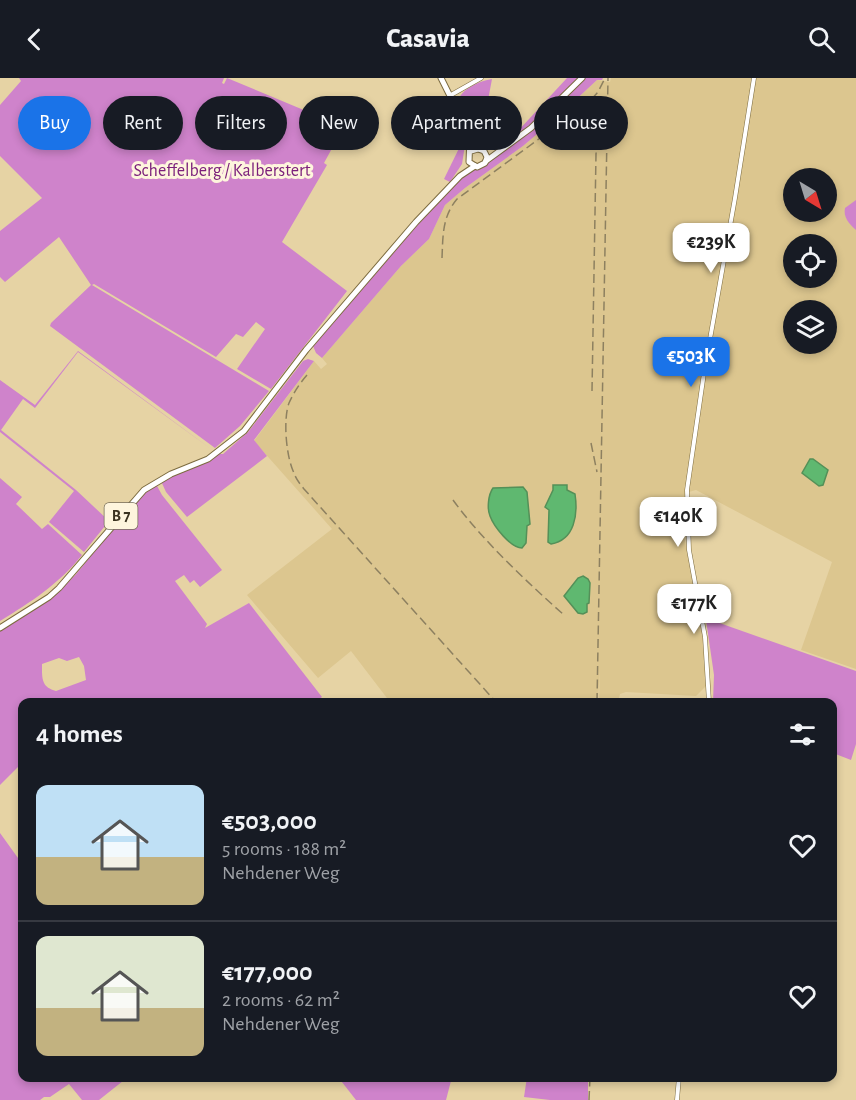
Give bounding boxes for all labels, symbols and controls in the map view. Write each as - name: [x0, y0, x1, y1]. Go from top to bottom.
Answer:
- icon: back: [18, 23, 51, 56]
- icon: search: [805, 23, 838, 56]
- text: Casavia: [386, 25, 470, 52]
- chip: Buy: [18, 96, 91, 150]
- chip: Rent: [103, 96, 183, 150]
- chip: Filters: [195, 96, 287, 150]
- chip: New: [299, 96, 379, 150]
- chip: Apartment: [391, 96, 522, 150]
- chip: House: [534, 96, 628, 150]
- park label: Scheffelberg / Kalberstert: [133, 162, 311, 180]
- north arrow: [783, 168, 837, 222]
- map controls: [783, 168, 837, 354]
- pin: €239K: [669, 223, 753, 274]
- text: €239K: [687, 232, 735, 252]
- button: locate: [783, 234, 837, 288]
- button: layers: [783, 300, 837, 354]
- pin: €503K: [649, 337, 733, 388]
- text: €503K: [667, 346, 715, 366]
- pin: €140K: [636, 497, 720, 548]
- road number: B 7: [104, 503, 138, 529]
- text: €140K: [654, 506, 702, 526]
- pin: €177K: [652, 584, 736, 635]
- text: €177K: [671, 593, 717, 613]
- icon: filters: [786, 718, 819, 751]
- text: 4 homes: [36, 721, 123, 747]
- text: €503,000: [222, 808, 317, 834]
- icon: home: [84, 809, 156, 881]
- icon: heart: [786, 829, 819, 862]
- text: 5 rooms · 188 m²: [222, 839, 346, 859]
- text: Nehdener Weg: [222, 863, 340, 883]
- text: €177,000: [222, 959, 313, 985]
- icon: home: [84, 960, 156, 1032]
- icon: heart: [786, 980, 819, 1013]
- text: 2 rooms · 62 m²: [222, 990, 340, 1010]
- text: Nehdener Weg: [222, 1014, 340, 1034]

